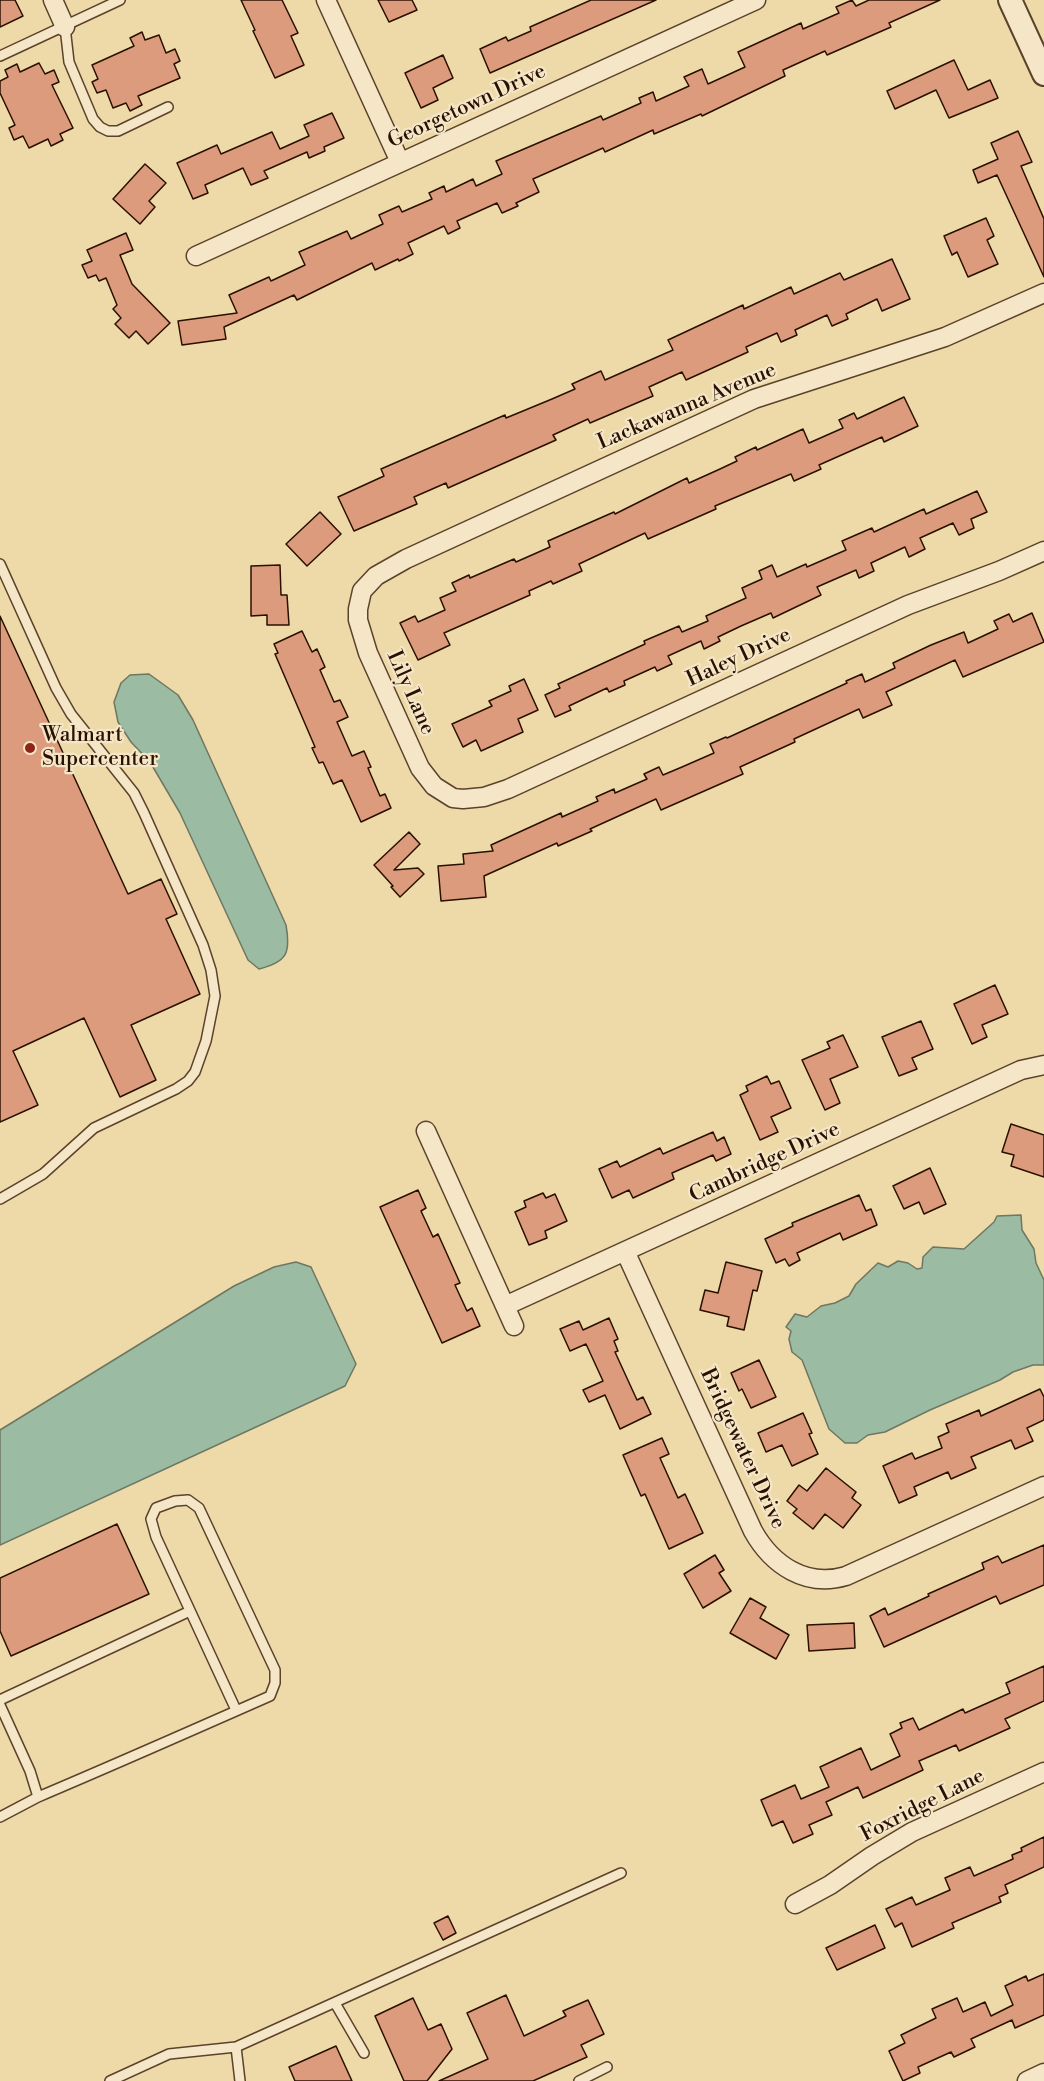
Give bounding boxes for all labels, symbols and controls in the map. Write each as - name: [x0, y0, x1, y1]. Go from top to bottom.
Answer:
- street label: Georgetown Drive: [384, 59, 550, 155]
- street label: Lackawanna Avenue: [594, 358, 780, 456]
- street label: Haley Drive: [683, 623, 795, 693]
- street label: Lily Lane: [380, 647, 440, 739]
- place label: Walmart Supercenter: [42, 723, 158, 773]
- marker: Walmart Supercenter: [23, 741, 37, 755]
- street label: Cambridge Drive: [686, 1117, 844, 1209]
- street label: Bridgewater Drive: [694, 1365, 790, 1533]
- street label: Foxridge Lane: [857, 1764, 989, 1848]

